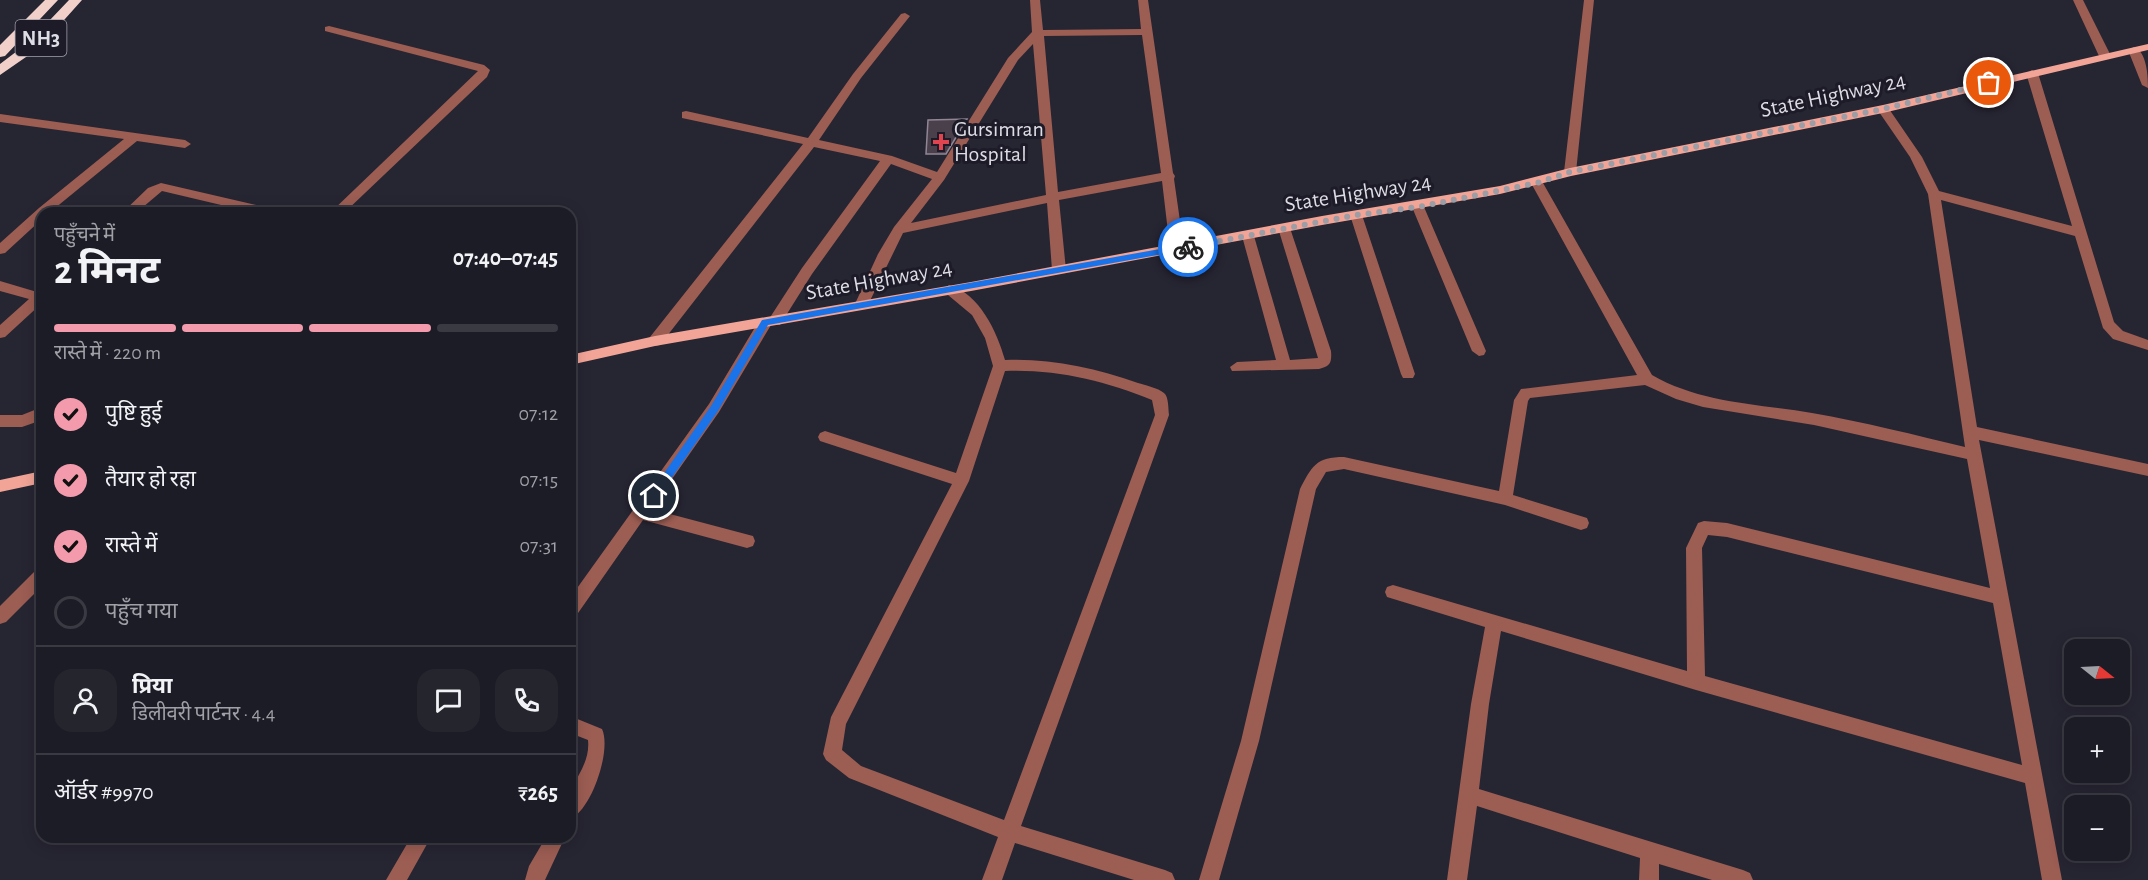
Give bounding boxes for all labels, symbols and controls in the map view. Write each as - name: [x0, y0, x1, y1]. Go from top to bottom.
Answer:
- road number: NH3: [15, 20, 66, 56]
- pin: [1963, 57, 2014, 108]
- icon: bag: [1972, 66, 2005, 99]
- street label: State Highway 24: [1758, 69, 1908, 121]
- place label: Gursimran Hospital: [954, 118, 1044, 165]
- marker: Gursimran Hospital: [932, 133, 950, 151]
- street label: State Highway 24: [1283, 171, 1433, 215]
- courier: [1158, 217, 1218, 277]
- text: पहुँचने में: [54, 225, 115, 245]
- icon: bike: [1172, 231, 1205, 264]
- text: 07:40–07:45: [453, 247, 558, 269]
- text: 2 मिनट: [54, 252, 160, 291]
- street label: State Highway 24: [804, 256, 954, 304]
- text: रास्ते में · 220 m: [54, 343, 161, 363]
- icon: check: [54, 398, 87, 431]
- text: पुष्टि हुई: [105, 402, 162, 424]
- text: 07:12: [519, 404, 558, 424]
- icon: check: [54, 464, 87, 497]
- text: तैयार हो रहा: [105, 468, 196, 490]
- text: 07:15: [519, 470, 558, 490]
- pin: [628, 470, 679, 521]
- icon: home: [637, 479, 670, 512]
- icon: check: [54, 530, 87, 563]
- text: रास्ते में: [105, 534, 158, 556]
- text: 07:31: [519, 536, 558, 556]
- text: पहुँच गया: [105, 600, 178, 622]
- north arrow: [2064, 639, 2130, 705]
- map controls: [2064, 639, 2130, 861]
- button: person: [54, 669, 117, 732]
- button: chat: [417, 669, 480, 732]
- button: phone: [495, 669, 558, 732]
- text: प्रिया: [132, 675, 172, 697]
- text: डिलीवरी पार्टनर · 4.4: [132, 704, 275, 724]
- button: +: [2064, 717, 2130, 783]
- text: ऑर्डर #9970: [54, 781, 154, 803]
- text: ₹265: [518, 782, 558, 804]
- button: −: [2064, 795, 2130, 861]

